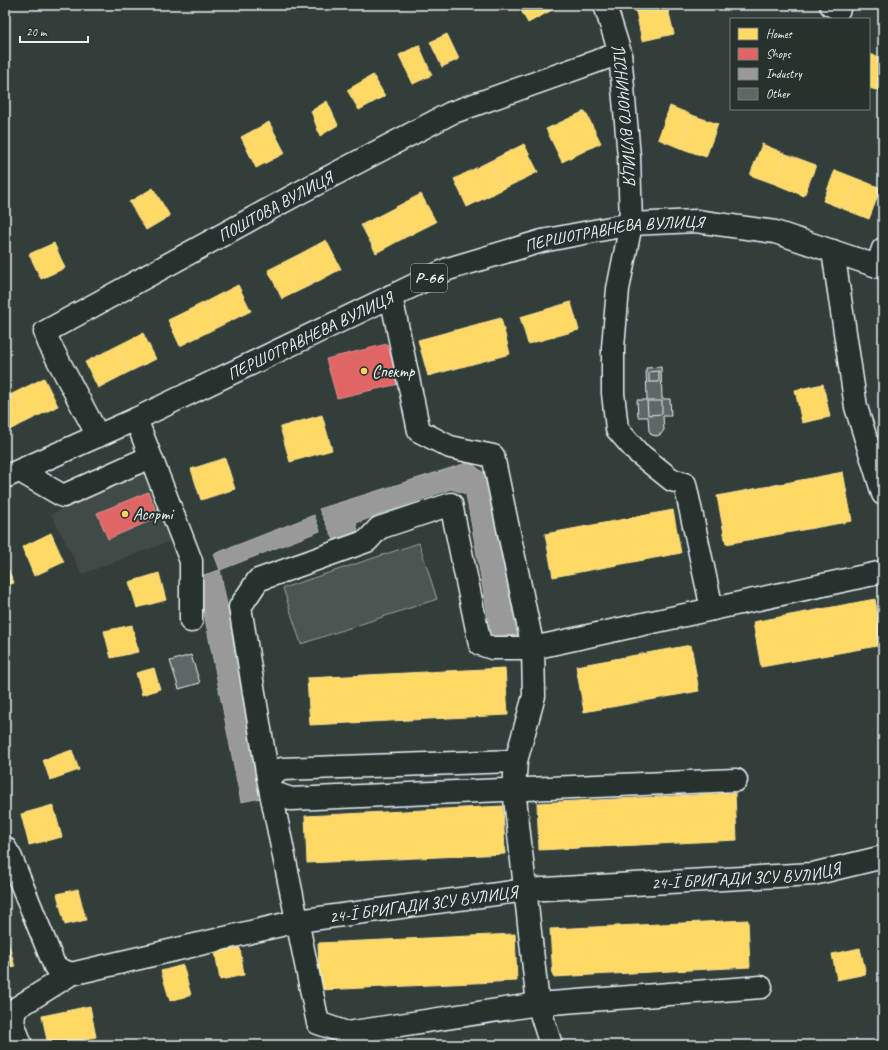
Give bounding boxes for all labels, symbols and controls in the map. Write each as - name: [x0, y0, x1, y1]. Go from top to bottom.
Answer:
- scale bar: [20, 18, 88, 44]
- legend: [730, 18, 870, 110]
- text: 20 m: [26, 24, 48, 40]
- text: Homes: [766, 26, 793, 42]
- street label: ЛІСНИЧОГО ВУЛИЦЯ: [607, 41, 640, 187]
- text: Shops: [766, 46, 791, 62]
- text: Industry: [766, 66, 803, 82]
- text: Other: [766, 86, 792, 102]
- street label: ПОШТОВА ВУЛИЦЯ: [214, 165, 339, 246]
- street label: ПЕРШОТРАВНЕВА ВУЛИЦЯ: [522, 210, 707, 256]
- road number: Р-66: [411, 264, 447, 292]
- street label: ПЕРШОТРАВНЕВА ВУЛИЦЯ: [224, 286, 398, 384]
- place label: Спектр: [372, 361, 416, 382]
- marker: Спектр: [359, 366, 369, 376]
- place label: Асорті: [133, 504, 175, 525]
- marker: Асорті: [120, 509, 130, 519]
- street label: 24-Ї БРИГАДИ ЗСУ ВУЛИЦЯ: [651, 857, 845, 894]
- street label: 24-Ї БРИГАДИ ЗСУ ВУЛИЦЯ: [328, 880, 521, 927]

